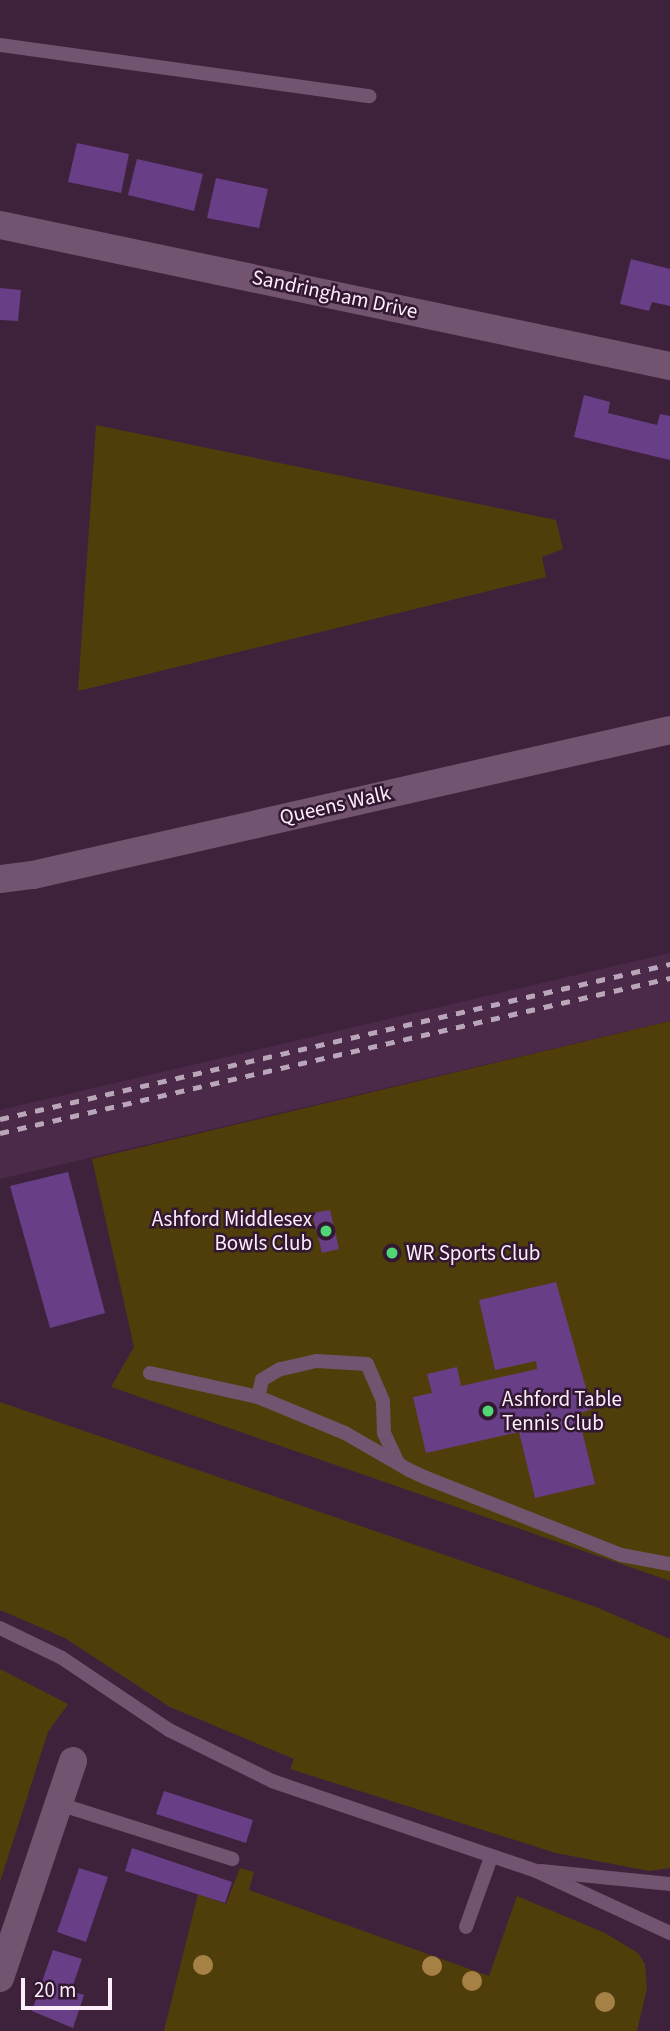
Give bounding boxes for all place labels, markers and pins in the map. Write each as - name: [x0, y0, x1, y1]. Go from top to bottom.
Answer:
- place label: Ashford Middlesex Bowls Club: [152, 1206, 312, 1256]
- marker: Ashford Middlesex Bowls Club: [318, 1223, 334, 1239]
- place label: WR Sports Club: [406, 1240, 540, 1266]
- marker: WR Sports Club: [384, 1245, 400, 1261]
- place label: Ashford Table Tennis Club: [502, 1386, 622, 1436]
- marker: Ashford Table Tennis Club: [480, 1403, 496, 1419]

